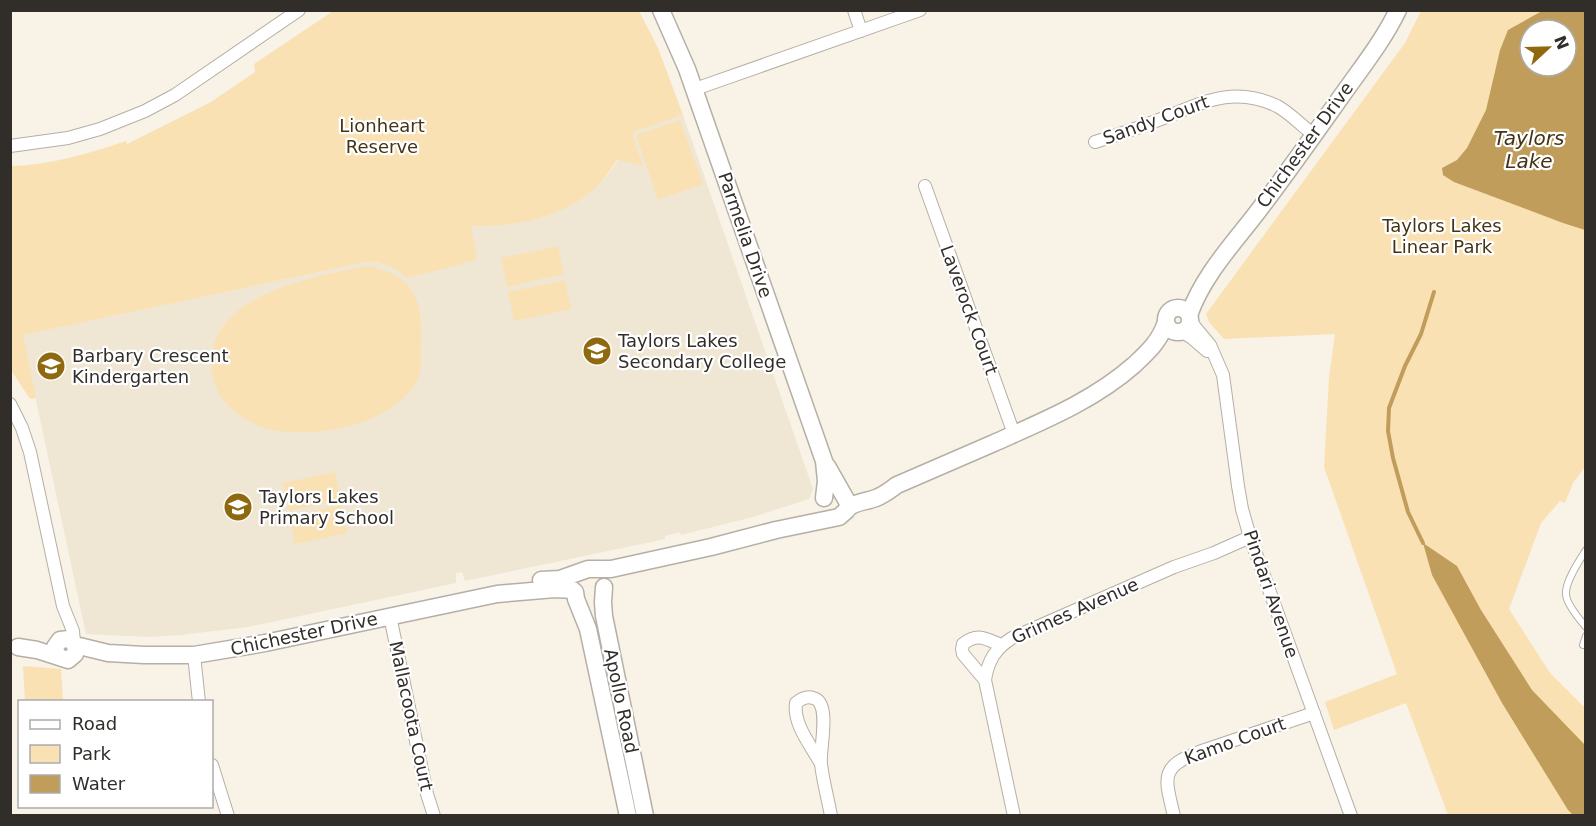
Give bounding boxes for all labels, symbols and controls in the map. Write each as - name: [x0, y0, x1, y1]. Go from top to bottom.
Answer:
- north arrow: [1518, 18, 1578, 78]
- text: N: [1550, 33, 1573, 52]
- street label: Chichester Drive: [1252, 78, 1357, 212]
- street label: Sandy Court: [1100, 91, 1212, 148]
- park label: Lionheart Reserve: [339, 115, 425, 157]
- water label: Taylors Lake: [1494, 126, 1564, 173]
- street label: Parmelia Drive: [714, 169, 777, 300]
- park label: Taylors Lakes Linear Park: [1381, 215, 1502, 257]
- street label: Laverock Court: [936, 242, 1003, 377]
- place label: Taylors Lakes Secondary College: [617, 330, 786, 372]
- school or university icon: Taylors Lakes Secondary College: [581, 335, 613, 367]
- place label: Barbary Crescent Kindergarten: [72, 345, 228, 387]
- school or university icon: Barbary Crescent Kindergarten: [35, 350, 67, 382]
- place label: Taylors Lakes Primary School: [258, 486, 394, 528]
- school or university icon: Taylors Lakes Primary School: [222, 491, 254, 523]
- street label: Pindari Avenue: [1240, 527, 1303, 661]
- street label: Grimes Avenue: [1008, 573, 1142, 648]
- street label: Chichester Drive: [228, 608, 379, 659]
- street label: Mallacoota Court: [385, 639, 438, 793]
- street label: Apollo Road: [600, 647, 643, 755]
- legend: [18, 700, 213, 808]
- street label: Kamo Court: [1181, 712, 1288, 769]
- text: Road: [72, 713, 117, 734]
- text: Park: [72, 743, 111, 764]
- text: Water: [72, 773, 126, 794]

